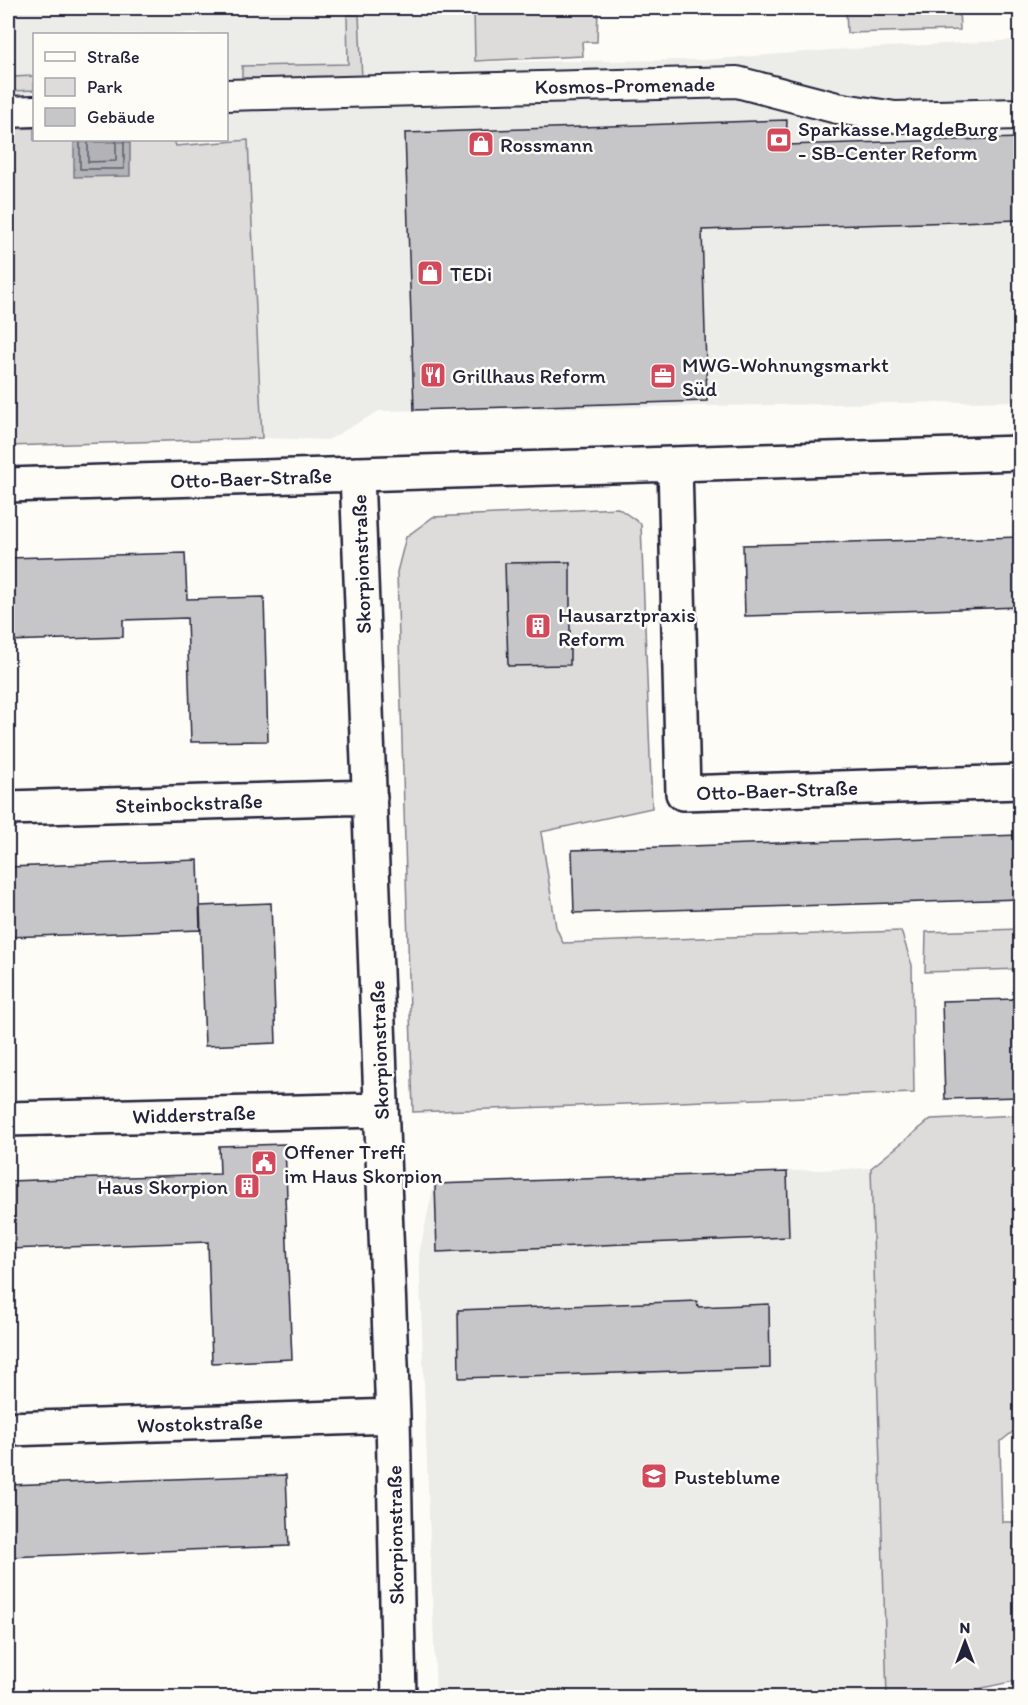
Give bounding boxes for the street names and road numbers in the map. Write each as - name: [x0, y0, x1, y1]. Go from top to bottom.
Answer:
- street label: Kosmos-Promenade: [534, 71, 716, 99]
- street label: Otto-Baer-Straße: [170, 463, 332, 493]
- street label: Skorpionstraße: [346, 494, 376, 634]
- street label: Otto-Baer-Straße: [696, 775, 858, 805]
- street label: Steinbockstraße: [115, 788, 263, 818]
- street label: Skorpionstraße: [364, 980, 394, 1120]
- street label: Widderstraße: [132, 1099, 256, 1129]
- street label: Wostokstraße: [137, 1408, 263, 1438]
- street label: Skorpionstraße: [381, 1465, 409, 1605]

